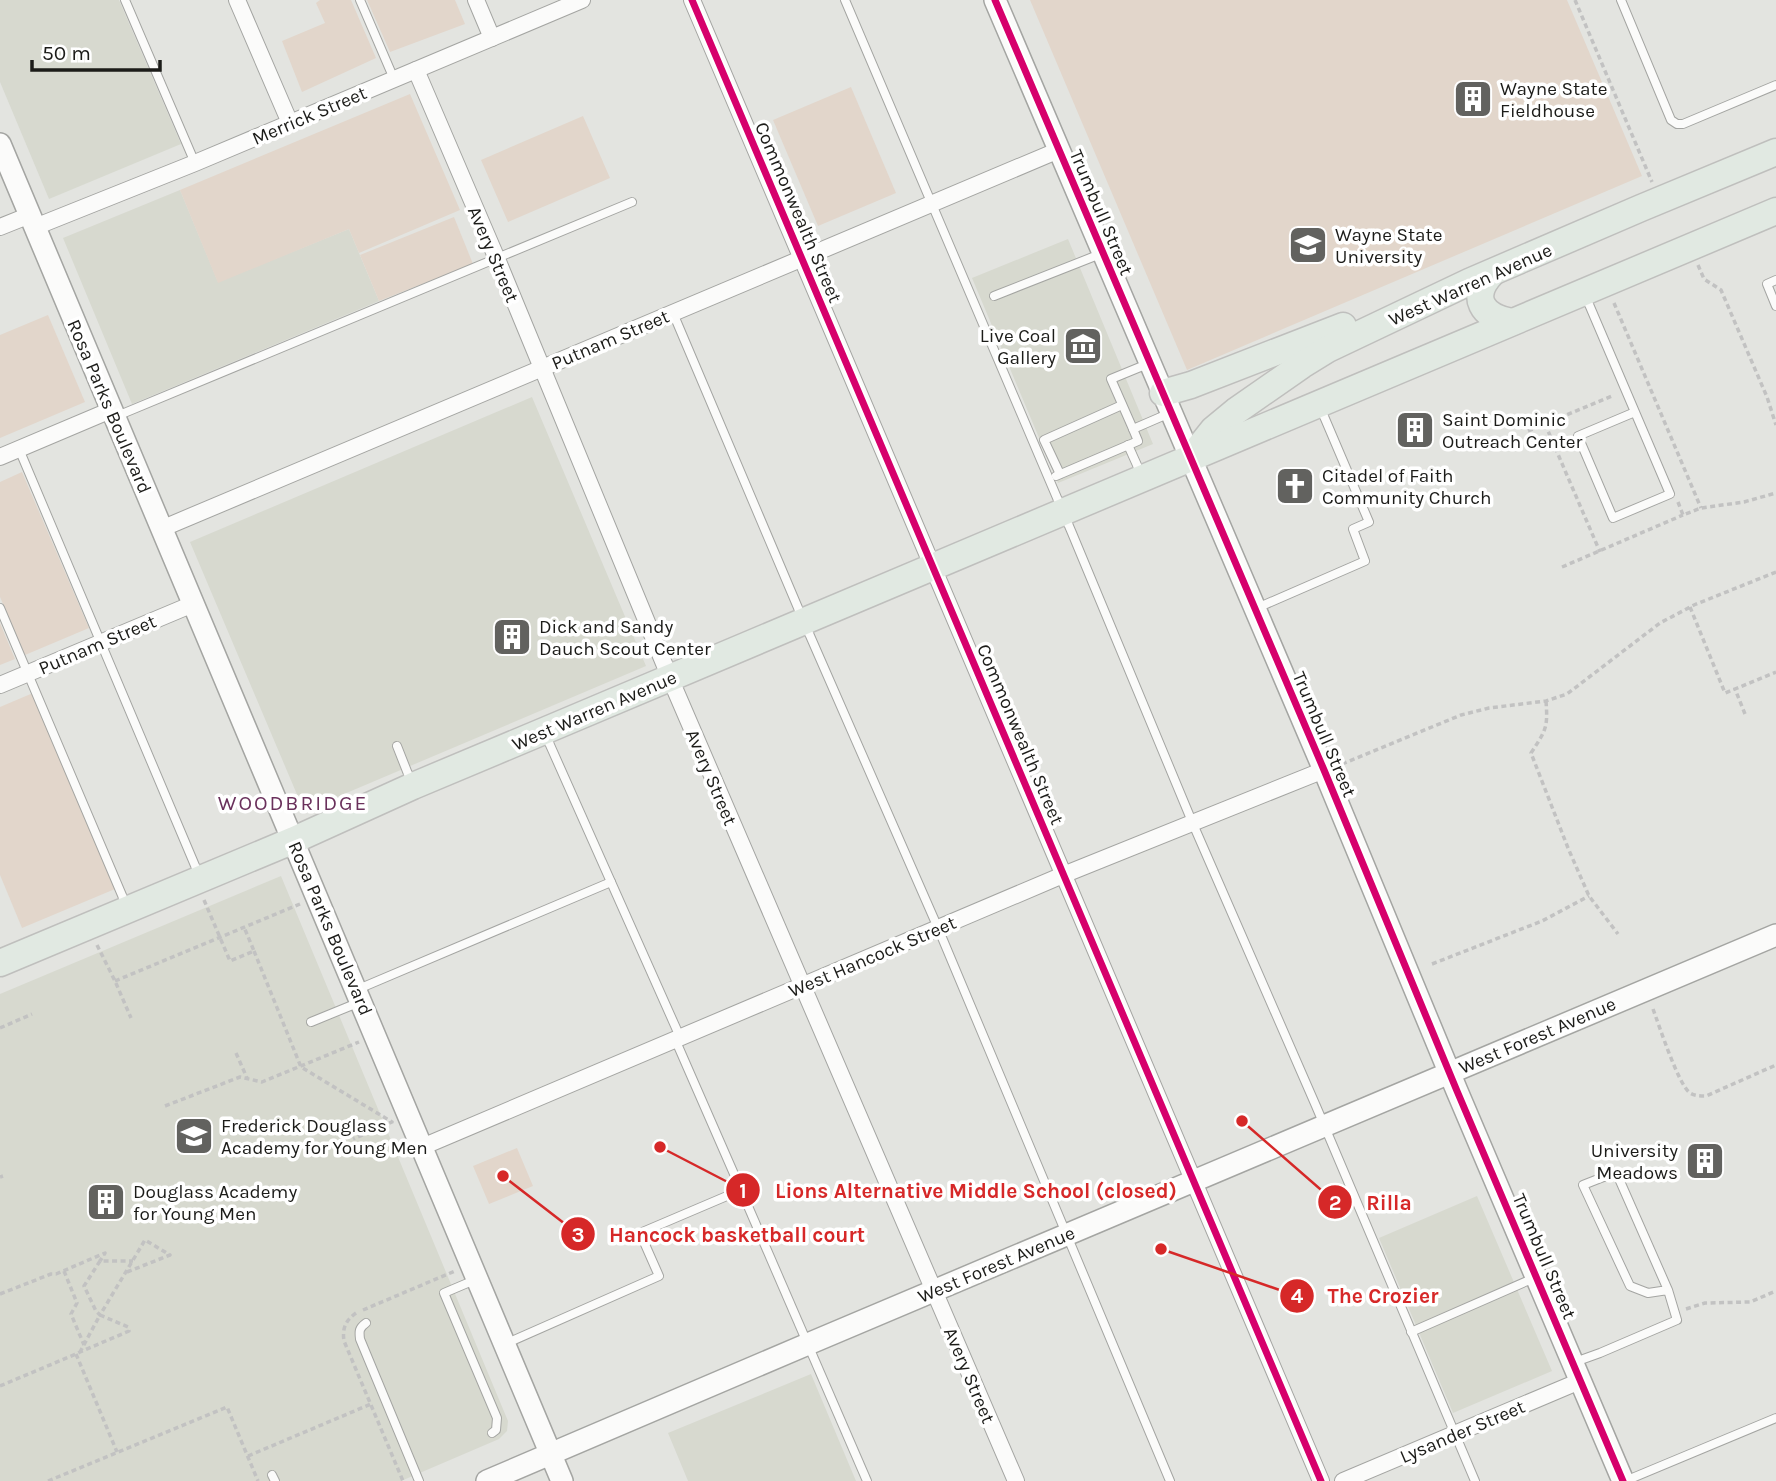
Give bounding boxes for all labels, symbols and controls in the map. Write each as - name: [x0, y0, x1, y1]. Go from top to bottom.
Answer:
- scale bar: [32, 28, 159, 72]
- text: 50 m: [42, 41, 91, 65]
- building icon: Wayne State Fieldhouse: [1452, 78, 1494, 120]
- place label: Wayne State Fieldhouse: [1500, 78, 1607, 122]
- street label: Merrick Street: [249, 82, 370, 150]
- street label: Commonwealth Street: [750, 119, 846, 306]
- street label: Trumbull Street: [1065, 146, 1137, 279]
- street label: Avery Street: [463, 203, 523, 306]
- school or university icon: Wayne State University: [1287, 224, 1329, 266]
- place label: Wayne State University: [1335, 224, 1442, 268]
- street label: West Warren Avenue: [1385, 239, 1556, 331]
- street label: Putnam Street: [548, 305, 672, 375]
- street label: Rosa Parks Boulevard: [62, 316, 156, 497]
- place label: Live Coal Gallery: [980, 325, 1056, 369]
- museum icon: Live Coal Gallery: [1062, 325, 1104, 367]
- building icon: Saint Dominic Outreach Center: [1394, 409, 1436, 451]
- place label: Saint Dominic Outreach Center: [1442, 409, 1583, 453]
- church icon: Citadel of Faith Community Church: [1274, 465, 1316, 507]
- place label: Citadel of Faith Community Church: [1322, 465, 1491, 509]
- street label: Putnam Street: [35, 610, 159, 680]
- building icon: Dick and Sandy Dauch Scout Center: [491, 616, 533, 658]
- place label: Dick and Sandy Dauch Scout Center: [539, 616, 711, 660]
- street label: Commonwealth Street: [972, 641, 1068, 828]
- street label: West Warren Avenue: [509, 666, 680, 756]
- street label: Trumbull Street: [1288, 668, 1360, 801]
- street label: Avery Street: [681, 726, 741, 829]
- district label: WOODBRIDGE: [218, 791, 368, 815]
- street label: Rosa Parks Boulevard: [283, 838, 377, 1019]
- street label: West Hancock Street: [785, 912, 959, 1002]
- street label: West Forest Avenue: [1456, 993, 1619, 1079]
- school or university icon: Frederick Douglass Academy for Young Men: [173, 1115, 215, 1157]
- place label: Frederick Douglass Academy for Young Men: [221, 1115, 428, 1159]
- place label: University Meadows: [1591, 1140, 1678, 1184]
- building icon: University Meadows: [1684, 1140, 1726, 1182]
- callout: Lions Alternative Middle School (closed): [726, 1169, 1191, 1211]
- text: 1: [739, 1179, 747, 1203]
- text: Lions Alternative Middle School (closed): [775, 1179, 1177, 1203]
- building icon: Douglass Academy for Young Men: [85, 1181, 127, 1223]
- place label: Douglass Academy for Young Men: [133, 1181, 297, 1225]
- callout: Rilla: [1318, 1181, 1426, 1223]
- street label: Trumbull Street: [1508, 1190, 1580, 1323]
- text: 2: [1329, 1191, 1341, 1215]
- text: Rilla: [1366, 1191, 1412, 1215]
- callout: Hancock basketball court: [560, 1213, 879, 1255]
- street label: West Forest Avenue: [915, 1222, 1078, 1308]
- text: 3: [571, 1223, 585, 1247]
- text: Hancock basketball court: [609, 1223, 865, 1247]
- callout: The Crozier: [1279, 1275, 1453, 1317]
- text: 4: [1291, 1284, 1304, 1308]
- text: The Crozier: [1328, 1284, 1439, 1308]
- street label: Avery Street: [939, 1324, 999, 1427]
- street label: Lysander Street: [1397, 1396, 1528, 1468]

